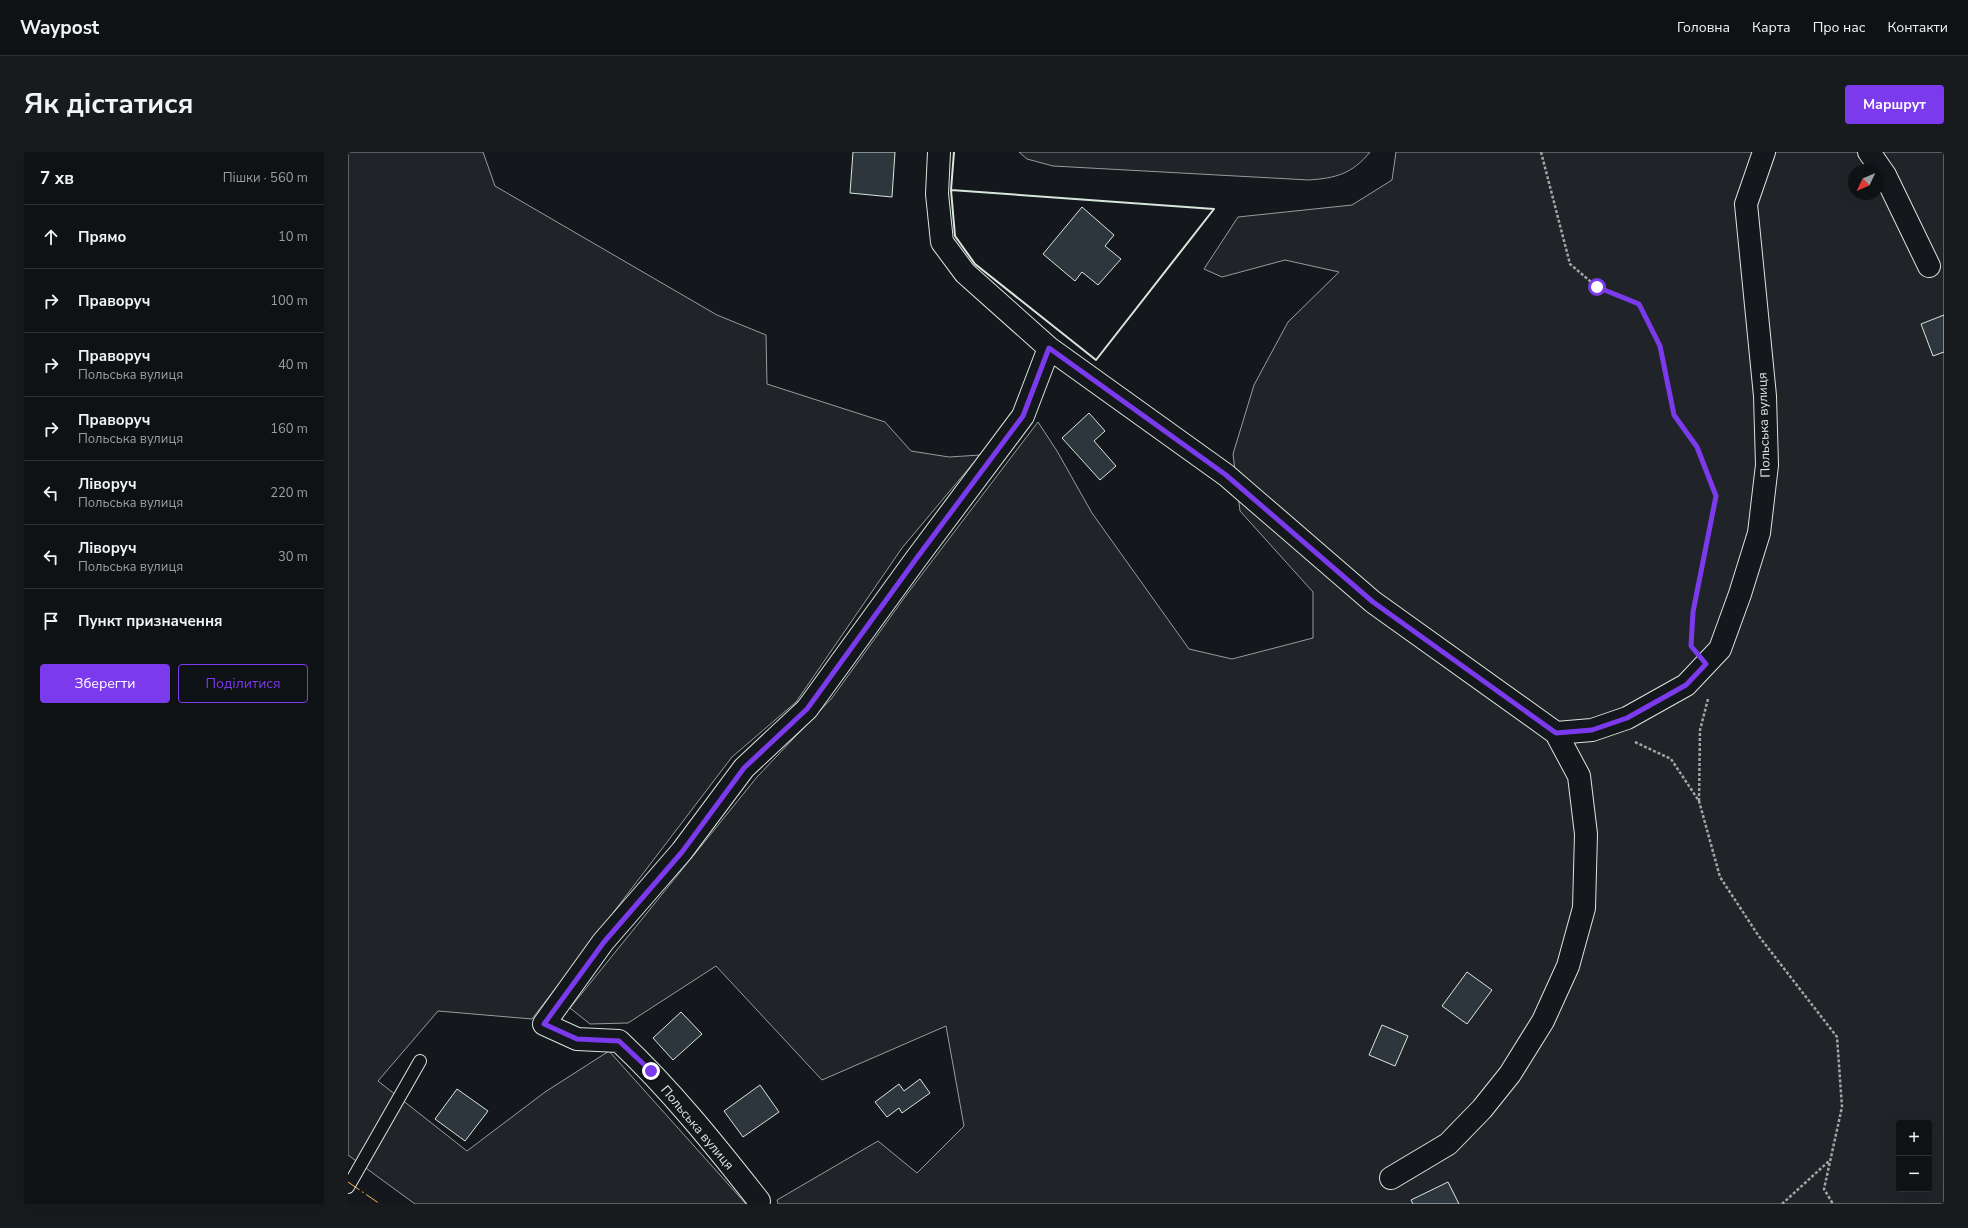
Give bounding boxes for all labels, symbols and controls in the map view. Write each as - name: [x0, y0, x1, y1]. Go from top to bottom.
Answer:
- text: Waypost: [20, 15, 99, 41]
- text: Головна: [1677, 18, 1730, 37]
- text: Карта: [1752, 18, 1791, 37]
- text: Про нас: [1813, 18, 1865, 37]
- text: Контакти: [1887, 18, 1948, 37]
- text: Як дістатися: [24, 85, 193, 123]
- button: Маршрут: [1845, 85, 1944, 124]
- north arrow: [1848, 164, 1884, 200]
- text: 7 хв: [40, 167, 74, 190]
- text: Пішки · 560 m: [223, 169, 308, 187]
- icon: ahead: [40, 226, 62, 248]
- text: Прямо: [78, 227, 126, 247]
- text: 10 m: [278, 228, 308, 246]
- route start: [1588, 278, 1606, 296]
- icon: right: [40, 290, 62, 312]
- text: Праворуч: [78, 291, 150, 311]
- text: 100 m: [270, 292, 308, 310]
- text: Праворуч: [78, 346, 150, 366]
- icon: right: [40, 354, 62, 376]
- text: 40 m: [278, 356, 308, 374]
- text: Польська вулиця: [78, 366, 183, 384]
- street label: Польська вулиця: [1753, 372, 1775, 478]
- text: Праворуч: [78, 410, 150, 430]
- icon: right: [40, 418, 62, 440]
- text: 160 m: [270, 420, 308, 438]
- text: Польська вулиця: [78, 430, 183, 448]
- text: Ліворуч: [78, 474, 137, 494]
- icon: left: [40, 482, 62, 504]
- text: 220 m: [270, 484, 308, 502]
- text: Польська вулиця: [78, 494, 183, 512]
- text: Ліворуч: [78, 538, 137, 558]
- icon: left: [40, 546, 62, 568]
- text: 30 m: [278, 548, 308, 566]
- text: Польська вулиця: [78, 558, 183, 576]
- icon: arrive: [40, 610, 62, 632]
- text: Пункт призначення: [78, 611, 223, 631]
- button: Зберегти: [40, 664, 170, 703]
- button: Поділитися: [178, 664, 308, 703]
- route end: [642, 1062, 660, 1080]
- street label: Польська вулиця: [657, 1082, 738, 1174]
- map controls: [1896, 1120, 1932, 1192]
- button: +: [1896, 1120, 1932, 1156]
- button: −: [1896, 1156, 1932, 1192]

